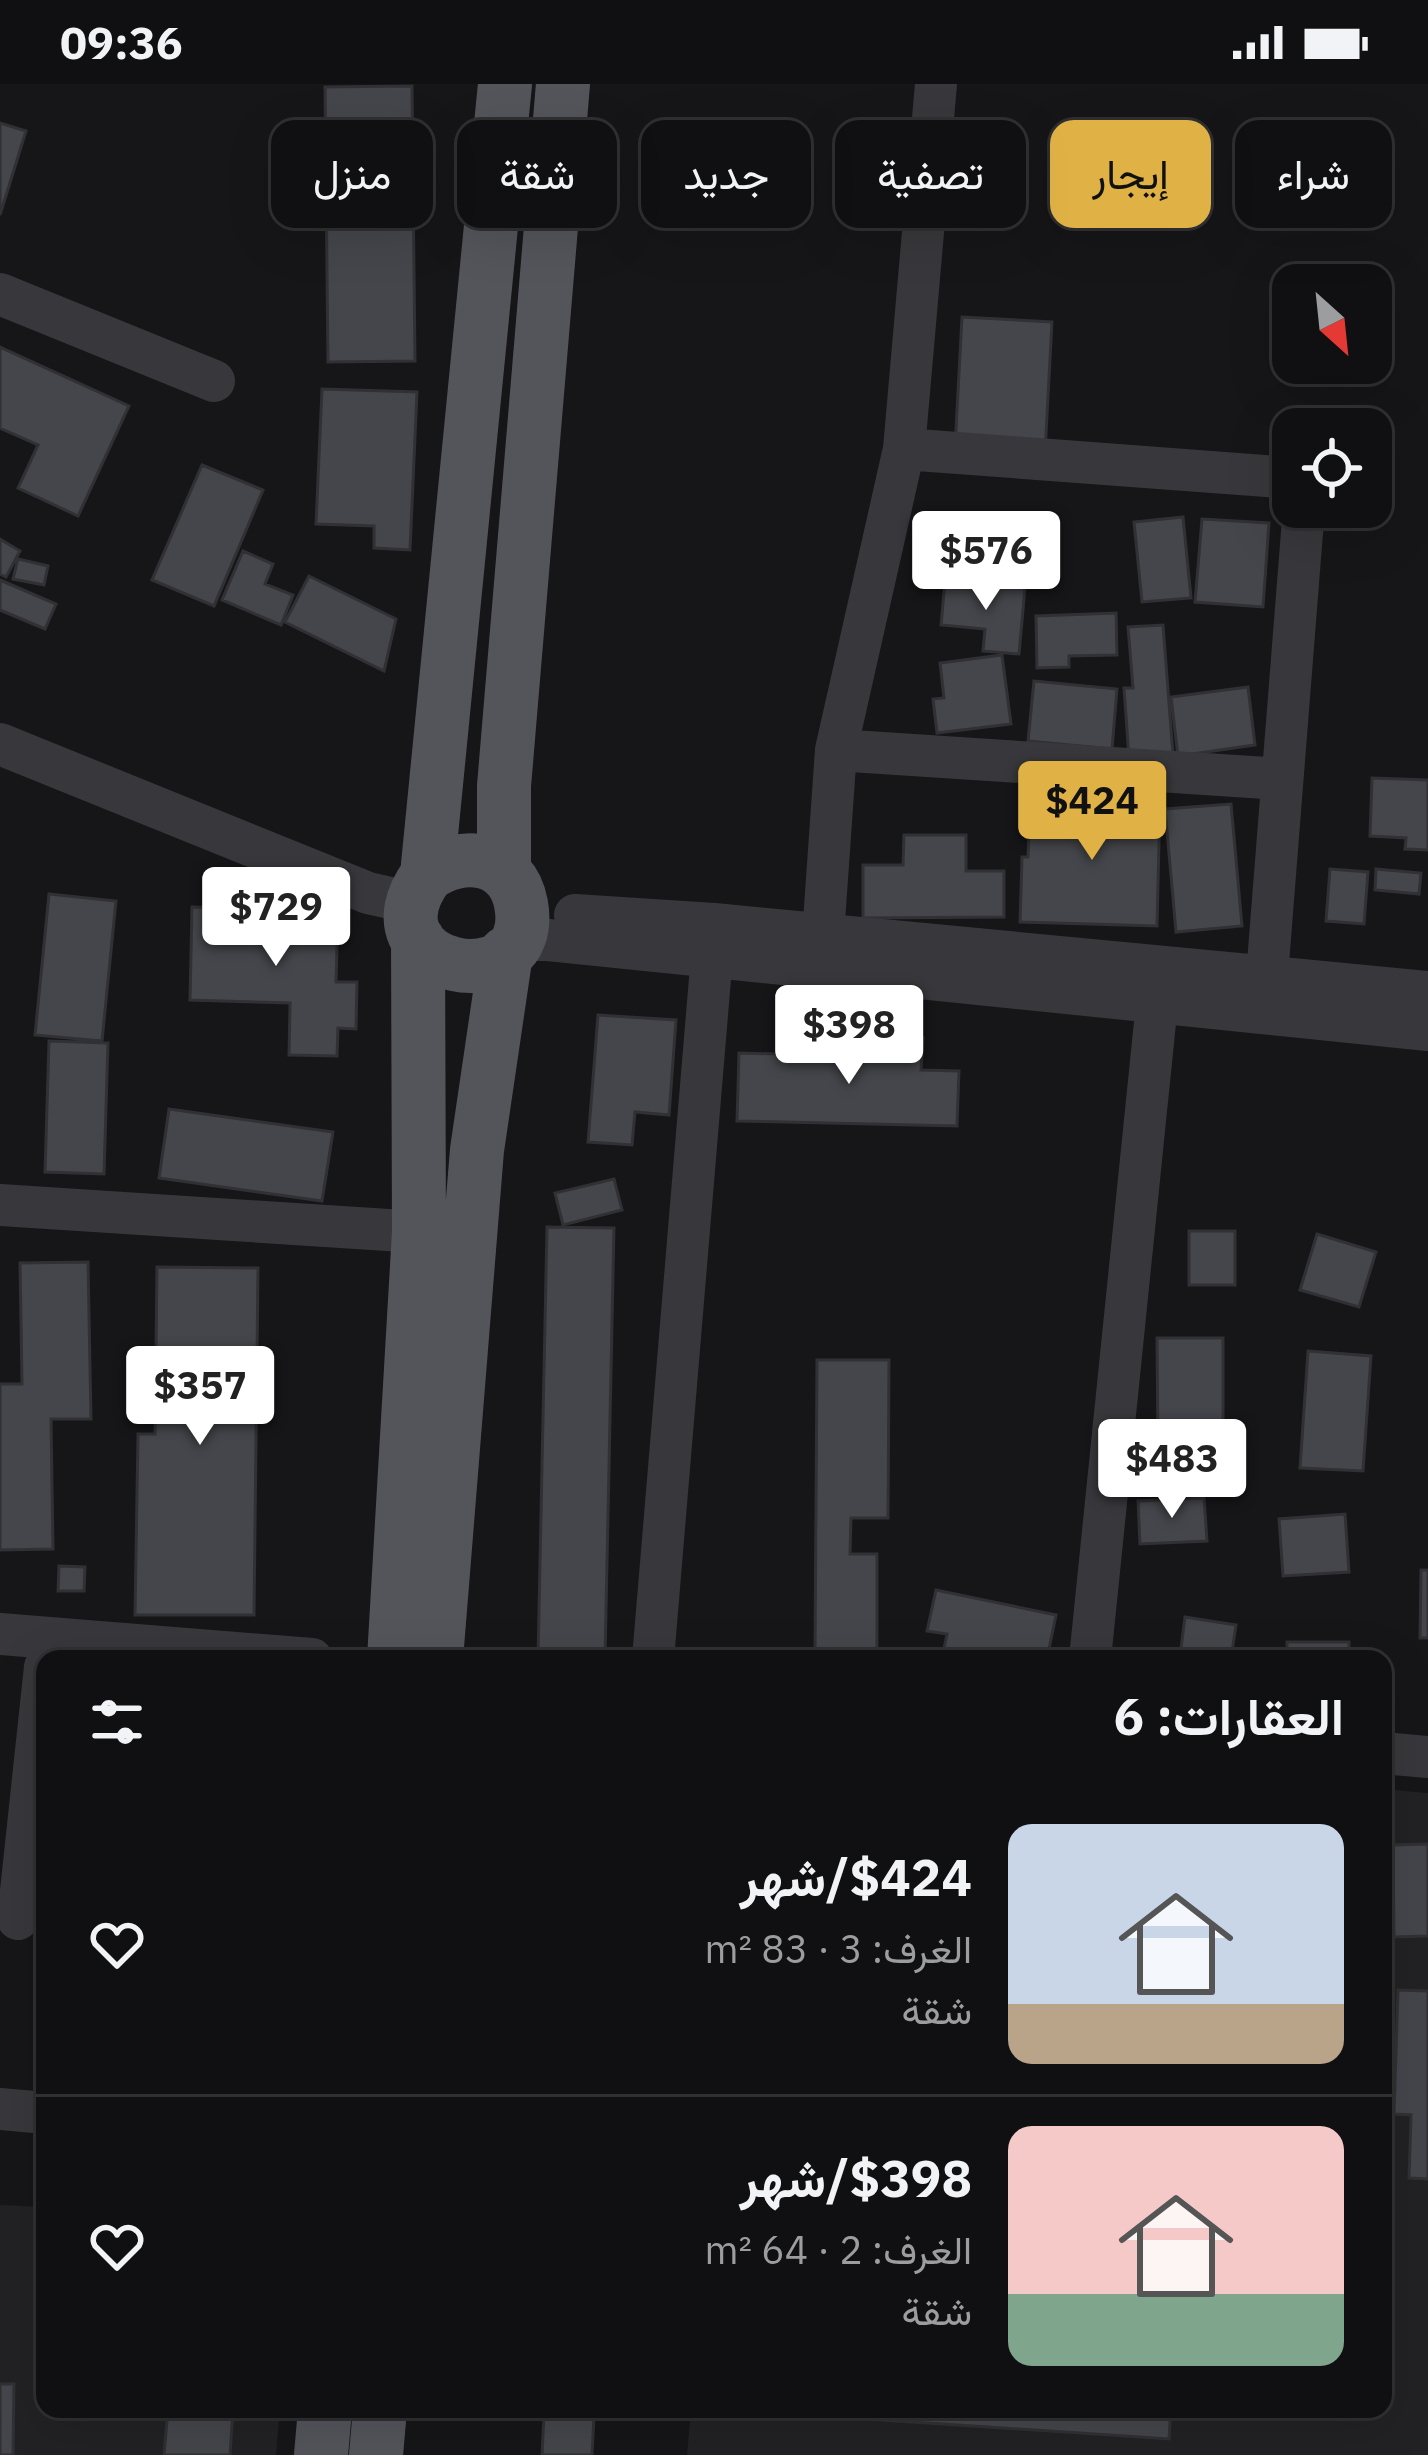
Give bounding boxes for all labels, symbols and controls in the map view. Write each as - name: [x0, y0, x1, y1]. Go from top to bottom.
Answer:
- text: 09:36: [60, 13, 183, 71]
- chip: منزل: [271, 120, 433, 228]
- chip: شقة: [457, 120, 617, 228]
- chip: جديد: [641, 120, 811, 228]
- chip: تصفية: [835, 120, 1026, 228]
- chip: إيجار: [1050, 120, 1211, 228]
- chip: شراء: [1235, 120, 1392, 228]
- north arrow: [1272, 264, 1392, 384]
- map controls: [1272, 264, 1392, 528]
- button: locate: [1272, 408, 1392, 528]
- pin: $576: [915, 511, 1057, 613]
- text: $576: [939, 524, 1033, 575]
- pin: $424: [1021, 761, 1163, 863]
- text: $424: [1045, 774, 1139, 825]
- pin: $729: [205, 867, 347, 969]
- text: $729: [229, 880, 323, 931]
- pin: $398: [778, 985, 920, 1087]
- text: $398: [802, 998, 896, 1049]
- pin: $357: [129, 1346, 271, 1448]
- text: $357: [153, 1359, 247, 1410]
- pin: $483: [1101, 1419, 1243, 1521]
- text: $483: [1125, 1432, 1219, 1483]
- text: العقارات: 6: [1114, 1683, 1344, 1749]
- icon: filters: [84, 1689, 150, 1755]
- text: $424/شهر: [740, 1844, 972, 1910]
- icon: home: [1104, 1872, 1248, 2016]
- icon: heart: [84, 1911, 150, 1977]
- text: الغرف: 3 · 83 m²: [705, 1923, 972, 1974]
- text: شقة: [902, 1984, 972, 2035]
- text: $398/شهر: [740, 2145, 972, 2211]
- icon: home: [1104, 2174, 1248, 2318]
- icon: heart: [84, 2213, 150, 2279]
- text: الغرف: 2 · 64 m²: [705, 2224, 972, 2275]
- text: شقة: [902, 2285, 972, 2336]

